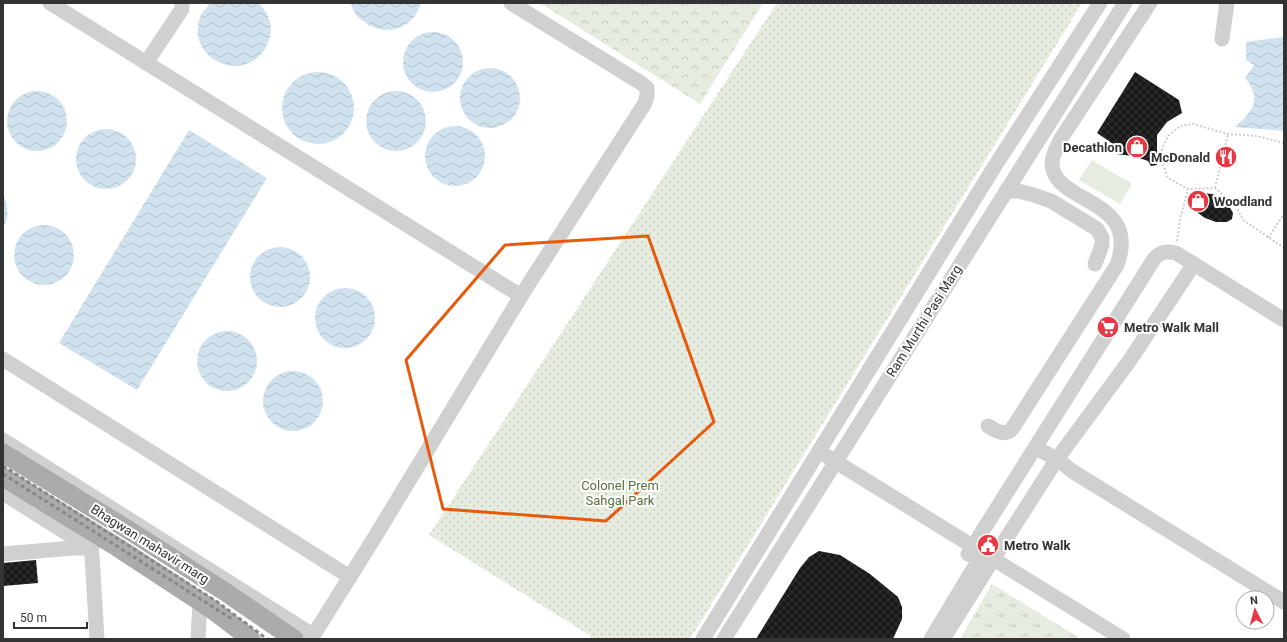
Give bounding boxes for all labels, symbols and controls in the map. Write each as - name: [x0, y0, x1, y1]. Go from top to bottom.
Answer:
- shop icon: Decathlon: [1124, 134, 1150, 160]
- place label: Decathlon: [1063, 140, 1122, 155]
- restaurant icon: McDonald: [1213, 144, 1239, 170]
- place label: McDonald: [1151, 150, 1210, 165]
- shop icon: Woodland: [1185, 188, 1211, 214]
- place label: Woodland: [1214, 194, 1272, 209]
- street label: Ram Murthi Pasi Marg: [883, 262, 965, 380]
- supermarket icon: Metro Walk Mall: [1095, 314, 1121, 340]
- place label: Metro Walk Mall: [1124, 320, 1219, 335]
- park label: Colonel Prem Sahgal Park: [581, 478, 659, 508]
- street label: Bhagwan mahavir marg: [88, 501, 212, 587]
- public building icon: Metro Walk: [975, 532, 1001, 558]
- place label: Metro Walk: [1004, 538, 1071, 553]
- north arrow: [1235, 590, 1275, 630]
- text: N: [1249, 594, 1259, 607]
- scale bar: [14, 604, 87, 630]
- text: 50 m: [20, 611, 47, 625]

